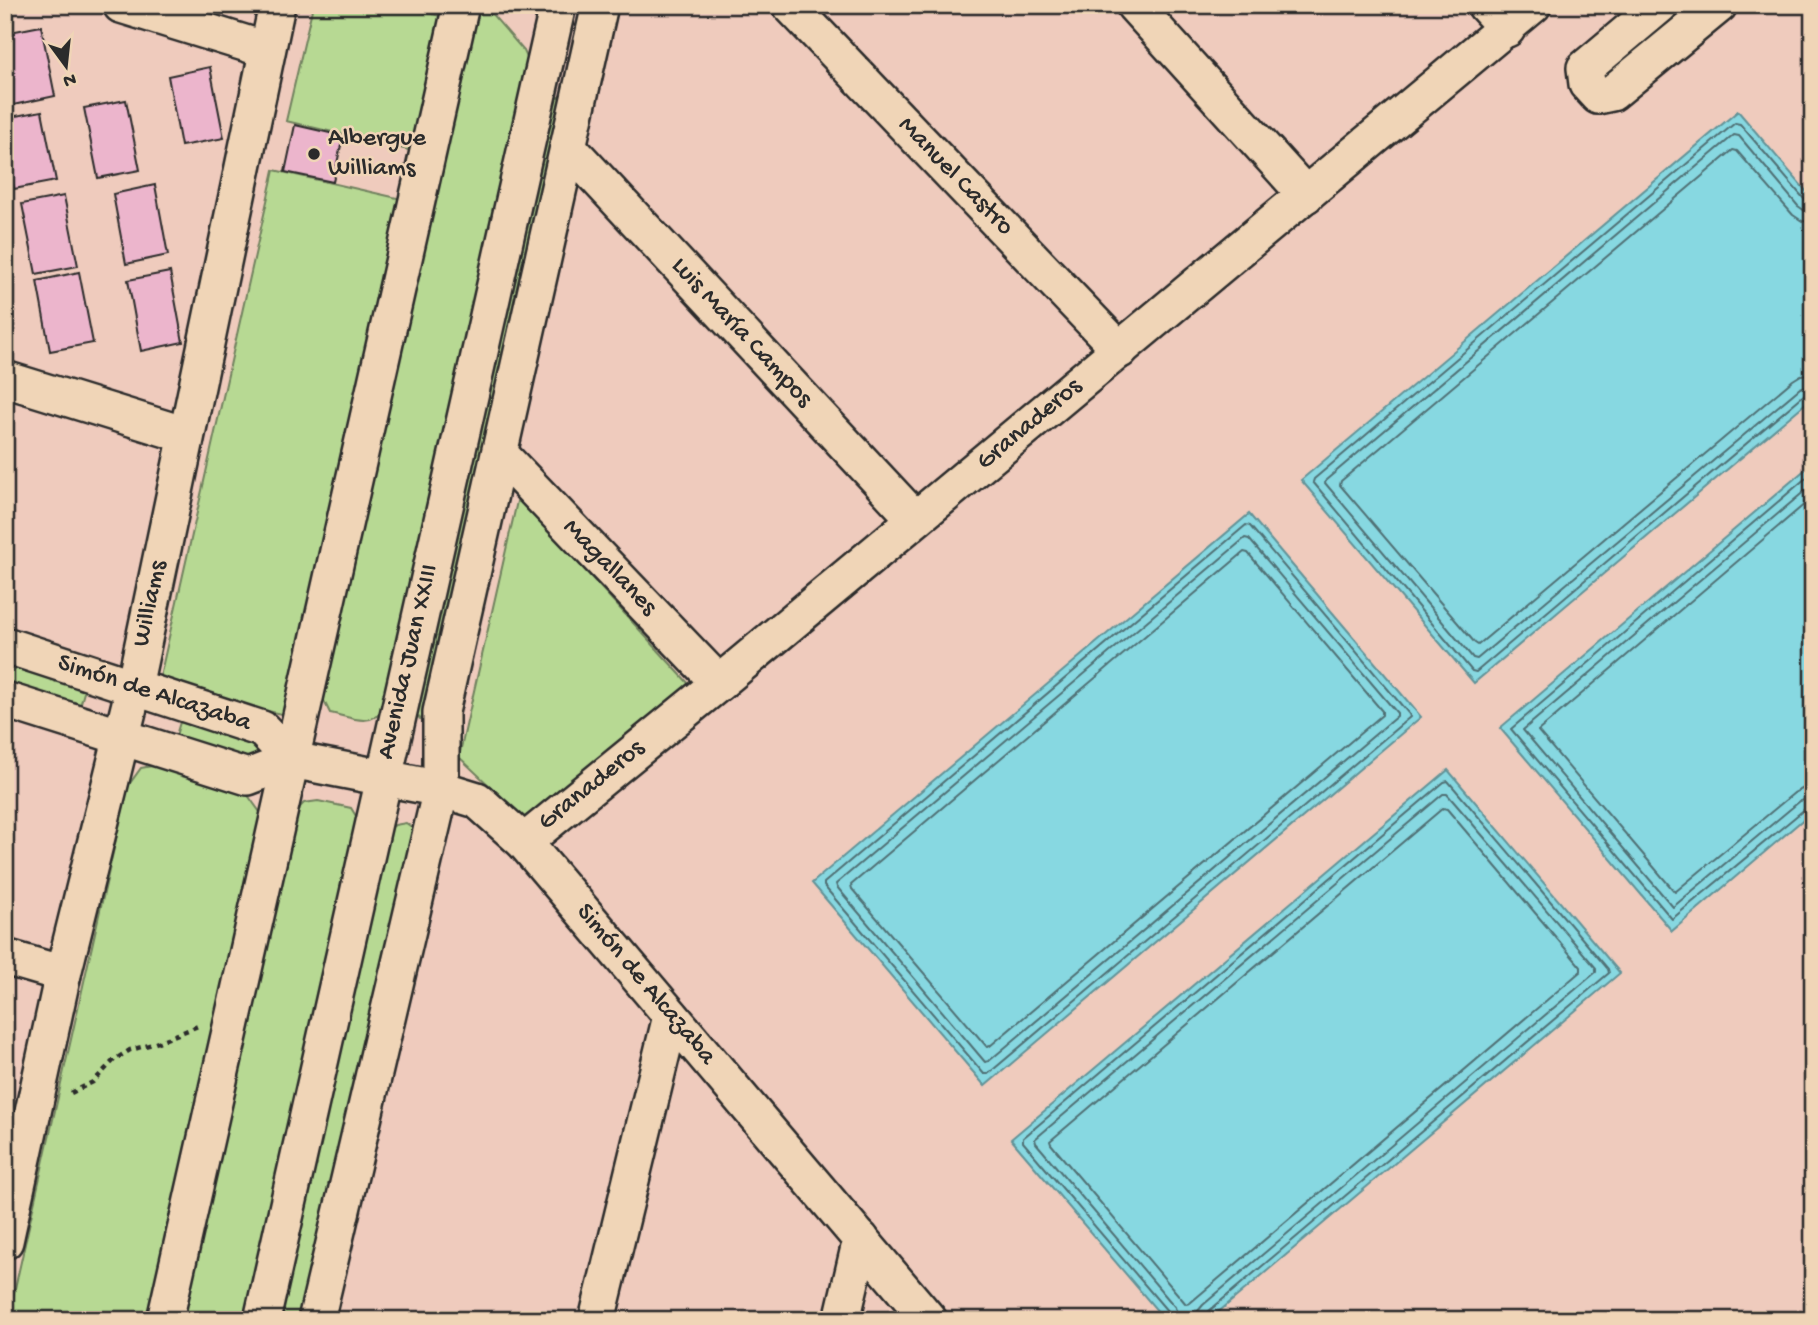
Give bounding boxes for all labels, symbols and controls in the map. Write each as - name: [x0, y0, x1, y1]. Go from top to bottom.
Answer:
- north arrow: [32, 32, 102, 102]
- text: N: [61, 66, 78, 92]
- street label: Manuel Castro: [890, 111, 1020, 243]
- place label: Albergue Williams: [328, 124, 426, 185]
- marker: Albergue Williams: [306, 146, 322, 162]
- street label: Luis María Campos: [664, 252, 819, 415]
- street label: Granaderos: [971, 371, 1090, 478]
- street label: Magallanes: [555, 513, 664, 624]
- street label: Williams: [127, 557, 176, 650]
- street label: Avenida Juan XXIII: [371, 561, 447, 763]
- street label: Simón de Alcazaba: [53, 648, 256, 740]
- street label: Granaderos: [533, 733, 653, 838]
- street label: Simón de Alcazaba: [568, 898, 723, 1073]

